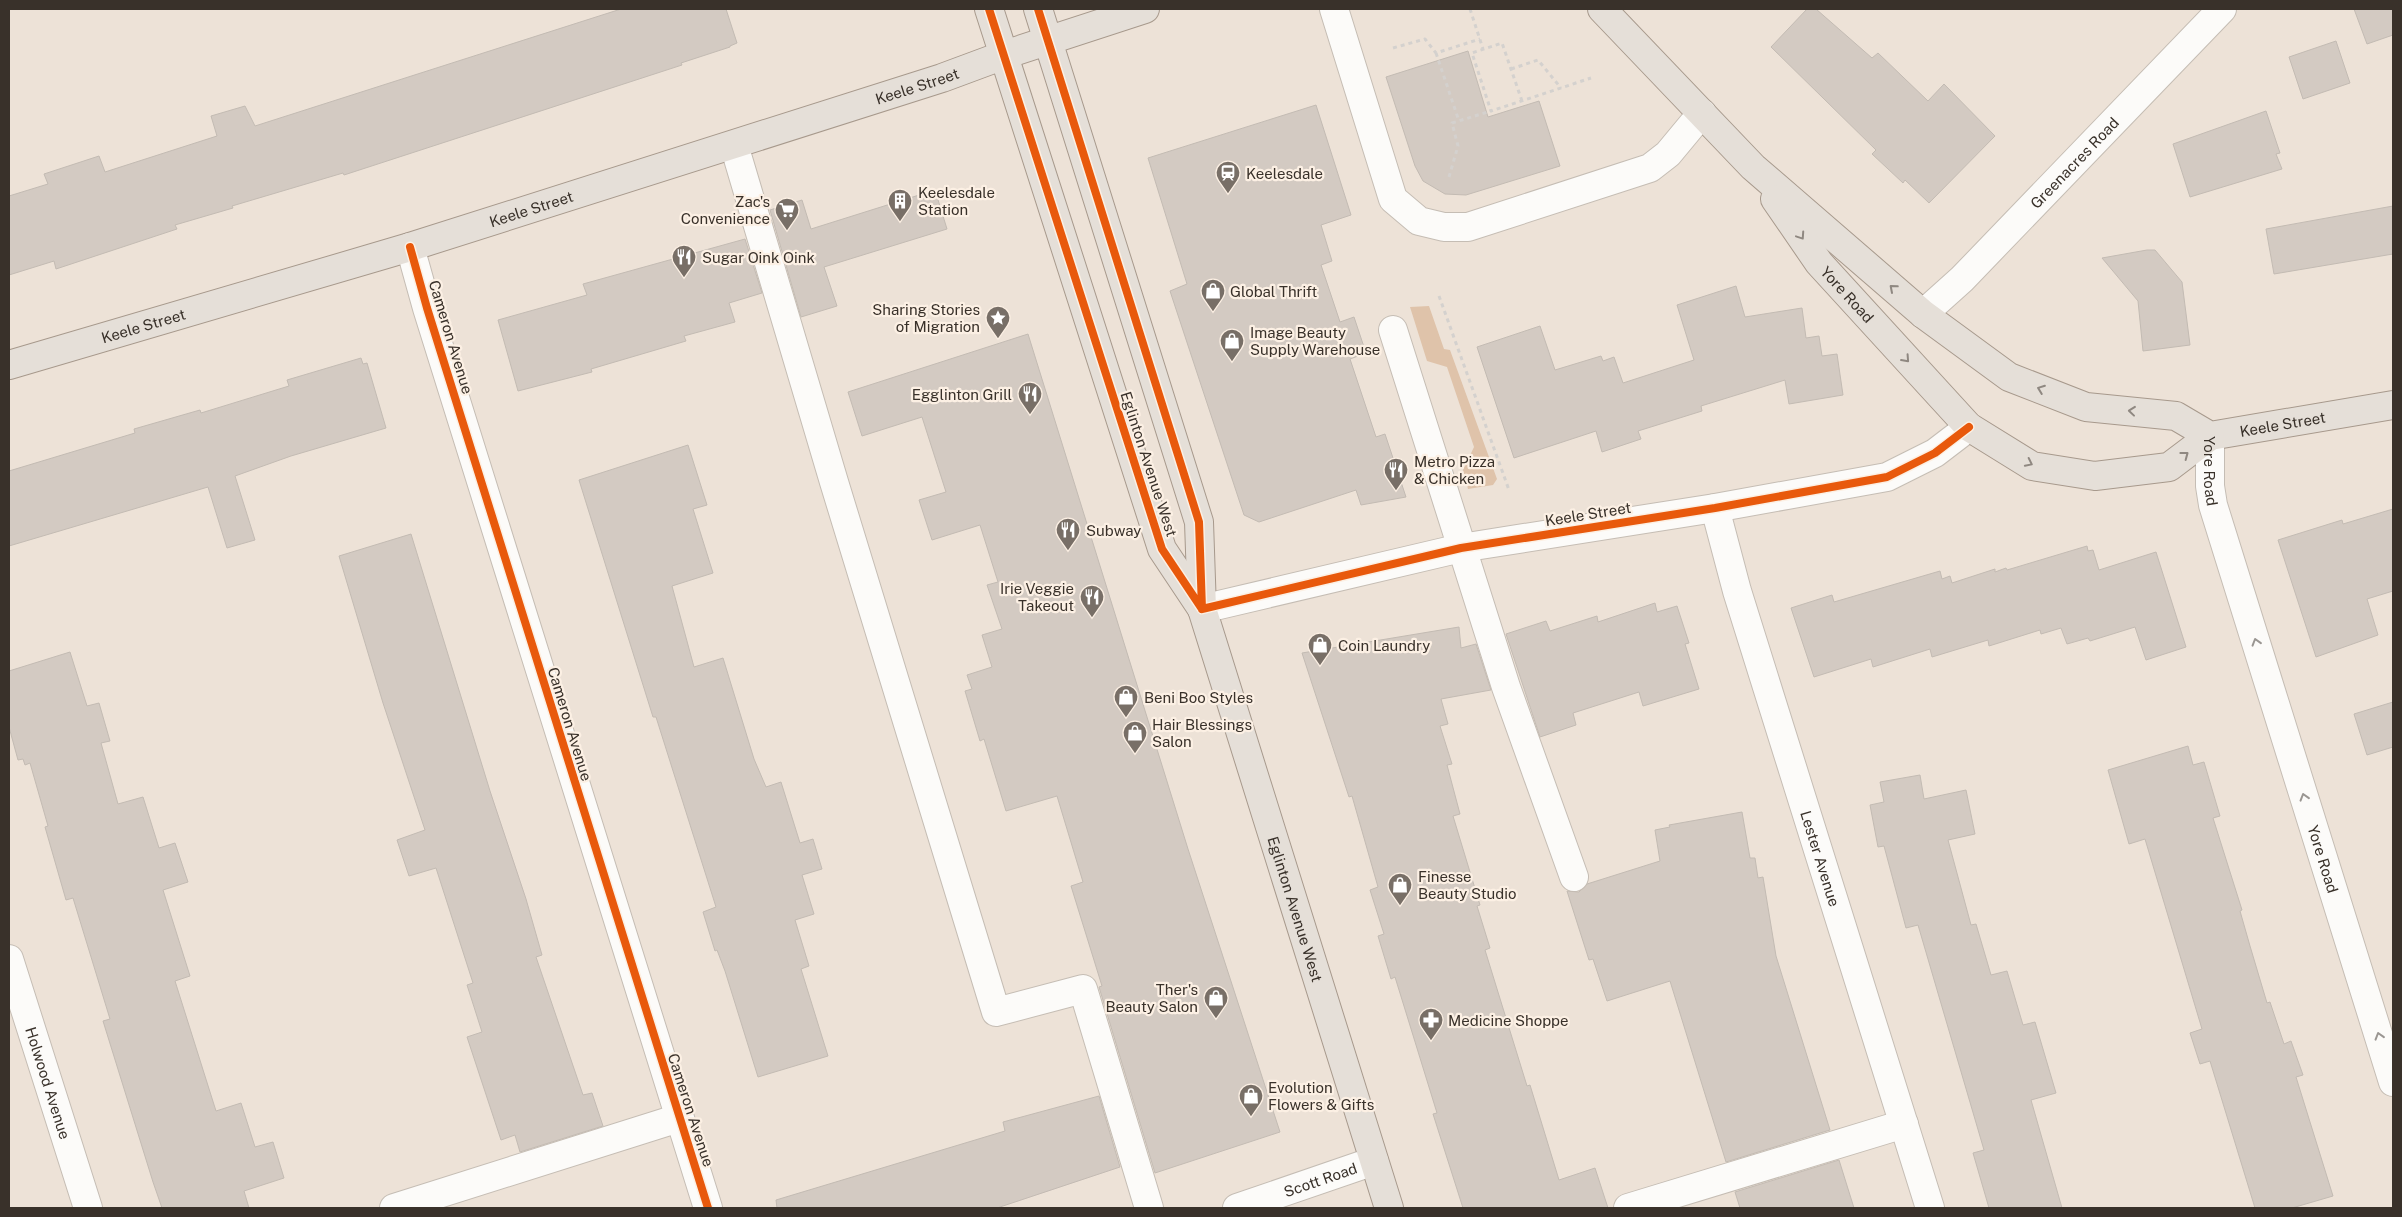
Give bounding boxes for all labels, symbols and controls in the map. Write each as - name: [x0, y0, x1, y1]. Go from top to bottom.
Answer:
- street label: Keele Street: [873, 64, 961, 107]
- street label: Greenacres Road: [2026, 114, 2122, 212]
- station icon: Keelesdale: [1215, 160, 1241, 194]
- place label: Keelesdale: [1246, 165, 1323, 182]
- place label: Keelesdale Station: [918, 184, 995, 218]
- street label: Keele Street: [487, 187, 575, 230]
- building icon: Keelesdale Station: [887, 188, 913, 222]
- place label: Zac's Convenience: [681, 193, 770, 227]
- supermarket icon: Zac's Convenience: [774, 197, 800, 231]
- one-way arrow: [1795, 230, 1804, 239]
- restaurant icon: Sugar Oink Oink: [671, 244, 697, 278]
- place label: Sugar Oink Oink: [702, 249, 815, 266]
- street label: Yore Road: [1818, 263, 1877, 326]
- street label: Cameron Avenue: [426, 278, 476, 396]
- shop icon: Global Thrift: [1200, 278, 1226, 312]
- place label: Global Thrift: [1230, 283, 1318, 300]
- one-way arrow: [1890, 285, 1899, 294]
- place label: Sharing Stories of Migration: [872, 301, 980, 335]
- street label: Keele Street: [99, 305, 188, 346]
- place icon: Sharing Stories of Migration: [985, 305, 1011, 339]
- place label: Image Beauty Supply Warehouse: [1250, 324, 1380, 358]
- shop icon: Image Beauty Supply Warehouse: [1219, 328, 1245, 362]
- one-way arrow: [1901, 353, 1910, 362]
- restaurant icon: Egglinton Grill: [1017, 381, 1043, 415]
- one-way arrow: [2037, 385, 2046, 395]
- place label: Egglinton Grill: [912, 386, 1012, 403]
- street label: Eglinton Avenue West: [1118, 389, 1181, 539]
- one-way arrow: [2128, 406, 2136, 417]
- street label: Keele Street: [2238, 408, 2327, 439]
- street label: Yore Road: [2202, 436, 2222, 507]
- one-way arrow: [2179, 452, 2189, 461]
- place label: Metro Pizza & Chicken: [1414, 453, 1495, 487]
- restaurant icon: Metro Pizza & Chicken: [1383, 457, 1409, 491]
- one-way arrow: [2023, 457, 2032, 467]
- street label: Keele Street: [1544, 499, 1632, 529]
- restaurant icon: Subway: [1055, 517, 1081, 551]
- place label: Subway: [1086, 522, 1141, 539]
- place label: Irie Veggie Takeout: [1000, 580, 1074, 614]
- restaurant icon: Irie Veggie Takeout: [1079, 584, 1105, 618]
- shop icon: Coin Laundry: [1307, 632, 1333, 666]
- place label: Coin Laundry: [1338, 637, 1430, 654]
- one-way arrow: [2251, 638, 2261, 647]
- street label: Cameron Avenue: [545, 665, 595, 783]
- shop icon: Beni Boo Styles: [1113, 684, 1139, 718]
- place label: Beni Boo Styles: [1144, 689, 1253, 706]
- place label: Hair Blessings Salon: [1152, 716, 1252, 750]
- shop icon: Hair Blessings Salon: [1122, 720, 1148, 754]
- one-way arrow: [2300, 793, 2310, 802]
- street label: Lester Avenue: [1798, 808, 1844, 908]
- street label: Yore Road: [2305, 823, 2342, 895]
- street label: Eglinton Avenue West: [1265, 834, 1326, 984]
- place label: Finesse Beauty Studio: [1418, 868, 1516, 902]
- shop icon: Finesse Beauty Studio: [1387, 872, 1413, 906]
- place label: Ther's Beauty Salon: [1105, 981, 1198, 1015]
- shop icon: Ther's Beauty Salon: [1203, 985, 1229, 1019]
- pharmacy icon: Medicine Shoppe: [1418, 1007, 1444, 1041]
- place label: Medicine Shoppe: [1448, 1012, 1569, 1029]
- street label: Holwood Avenue: [23, 1025, 74, 1141]
- one-way arrow: [2374, 1032, 2384, 1040]
- street label: Cameron Avenue: [665, 1051, 717, 1169]
- place label: Evolution Flowers & Gifts: [1268, 1079, 1374, 1113]
- shop icon: Evolution Flowers & Gifts: [1238, 1083, 1264, 1117]
- street label: Scott Road: [1281, 1159, 1359, 1200]

